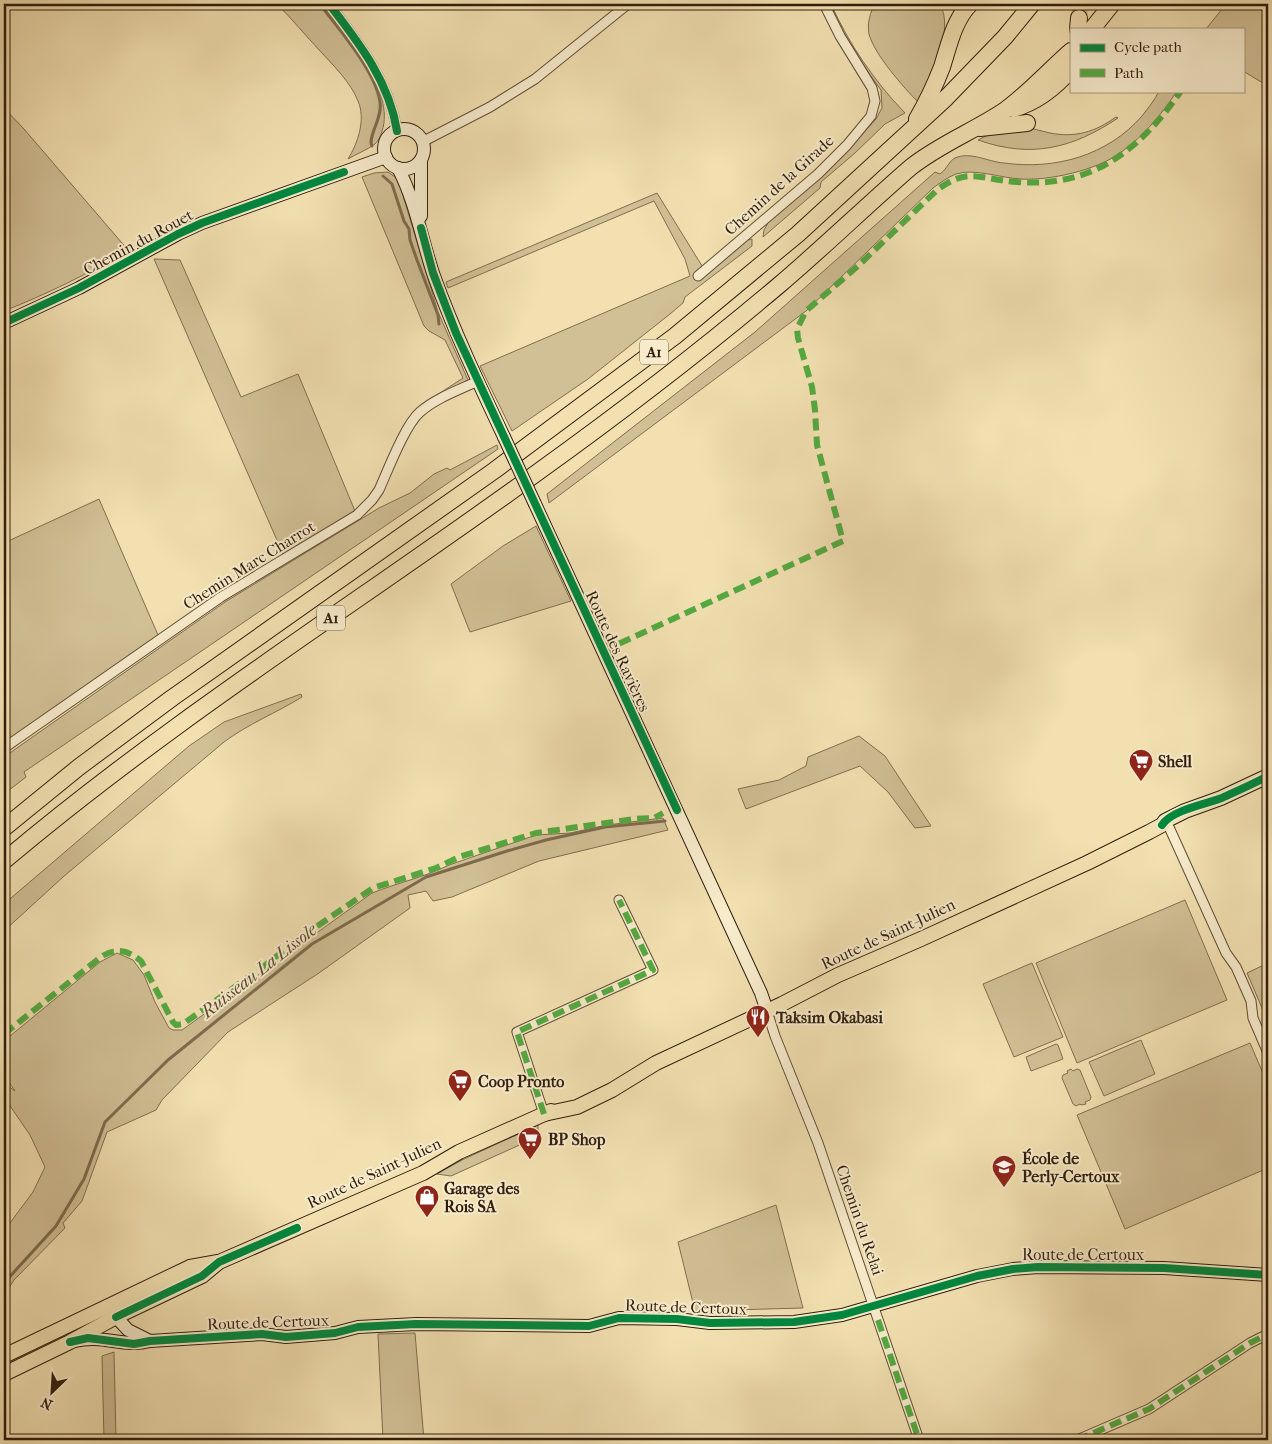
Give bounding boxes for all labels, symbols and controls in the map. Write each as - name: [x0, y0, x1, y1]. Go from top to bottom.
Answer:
- legend: [1070, 28, 1244, 92]
- text: Cycle path: [1114, 38, 1182, 56]
- text: Path: [1114, 64, 1144, 82]
- street label: Chemin de la Girade: [720, 131, 838, 239]
- street label: Chemin du Rouet: [80, 205, 196, 279]
- road number: A1: [640, 340, 668, 364]
- street label: Chemin Marc Charrot: [180, 517, 319, 613]
- street label: Route des Ravières: [582, 587, 654, 715]
- road number: A1: [317, 606, 345, 630]
- supermarket icon: Shell: [1128, 748, 1154, 782]
- place label: Shell: [1158, 752, 1192, 771]
- street label: Route de Saint-Julien: [818, 894, 959, 973]
- water label: Ruisseau La Lissole: [196, 919, 322, 1023]
- restaurant icon: Taksim Okabasi: [745, 1004, 771, 1038]
- place label: Taksim Okabasi: [775, 1008, 883, 1027]
- supermarket icon: Coop Pronto: [447, 1068, 473, 1102]
- place label: Coop Pronto: [478, 1072, 564, 1092]
- supermarket icon: BP Shop: [517, 1126, 543, 1160]
- place label: BP Shop: [548, 1130, 606, 1150]
- street label: Route de Saint-Julien: [304, 1133, 445, 1212]
- place label: École de Perly-Certoux: [1022, 1148, 1120, 1187]
- school or university icon: École de Perly-Certoux: [991, 1154, 1017, 1188]
- street label: Chemin du Relai: [832, 1162, 888, 1278]
- place label: Garage des Rois SA: [444, 1179, 519, 1216]
- shop icon: Garage des Rois SA: [414, 1184, 440, 1218]
- street label: Route de Certoux: [1022, 1245, 1145, 1264]
- street label: Route de Certoux: [625, 1295, 748, 1319]
- street label: Route de Certoux: [207, 1310, 330, 1334]
- north arrow: [28, 1366, 78, 1416]
- text: N: [38, 1393, 55, 1413]

